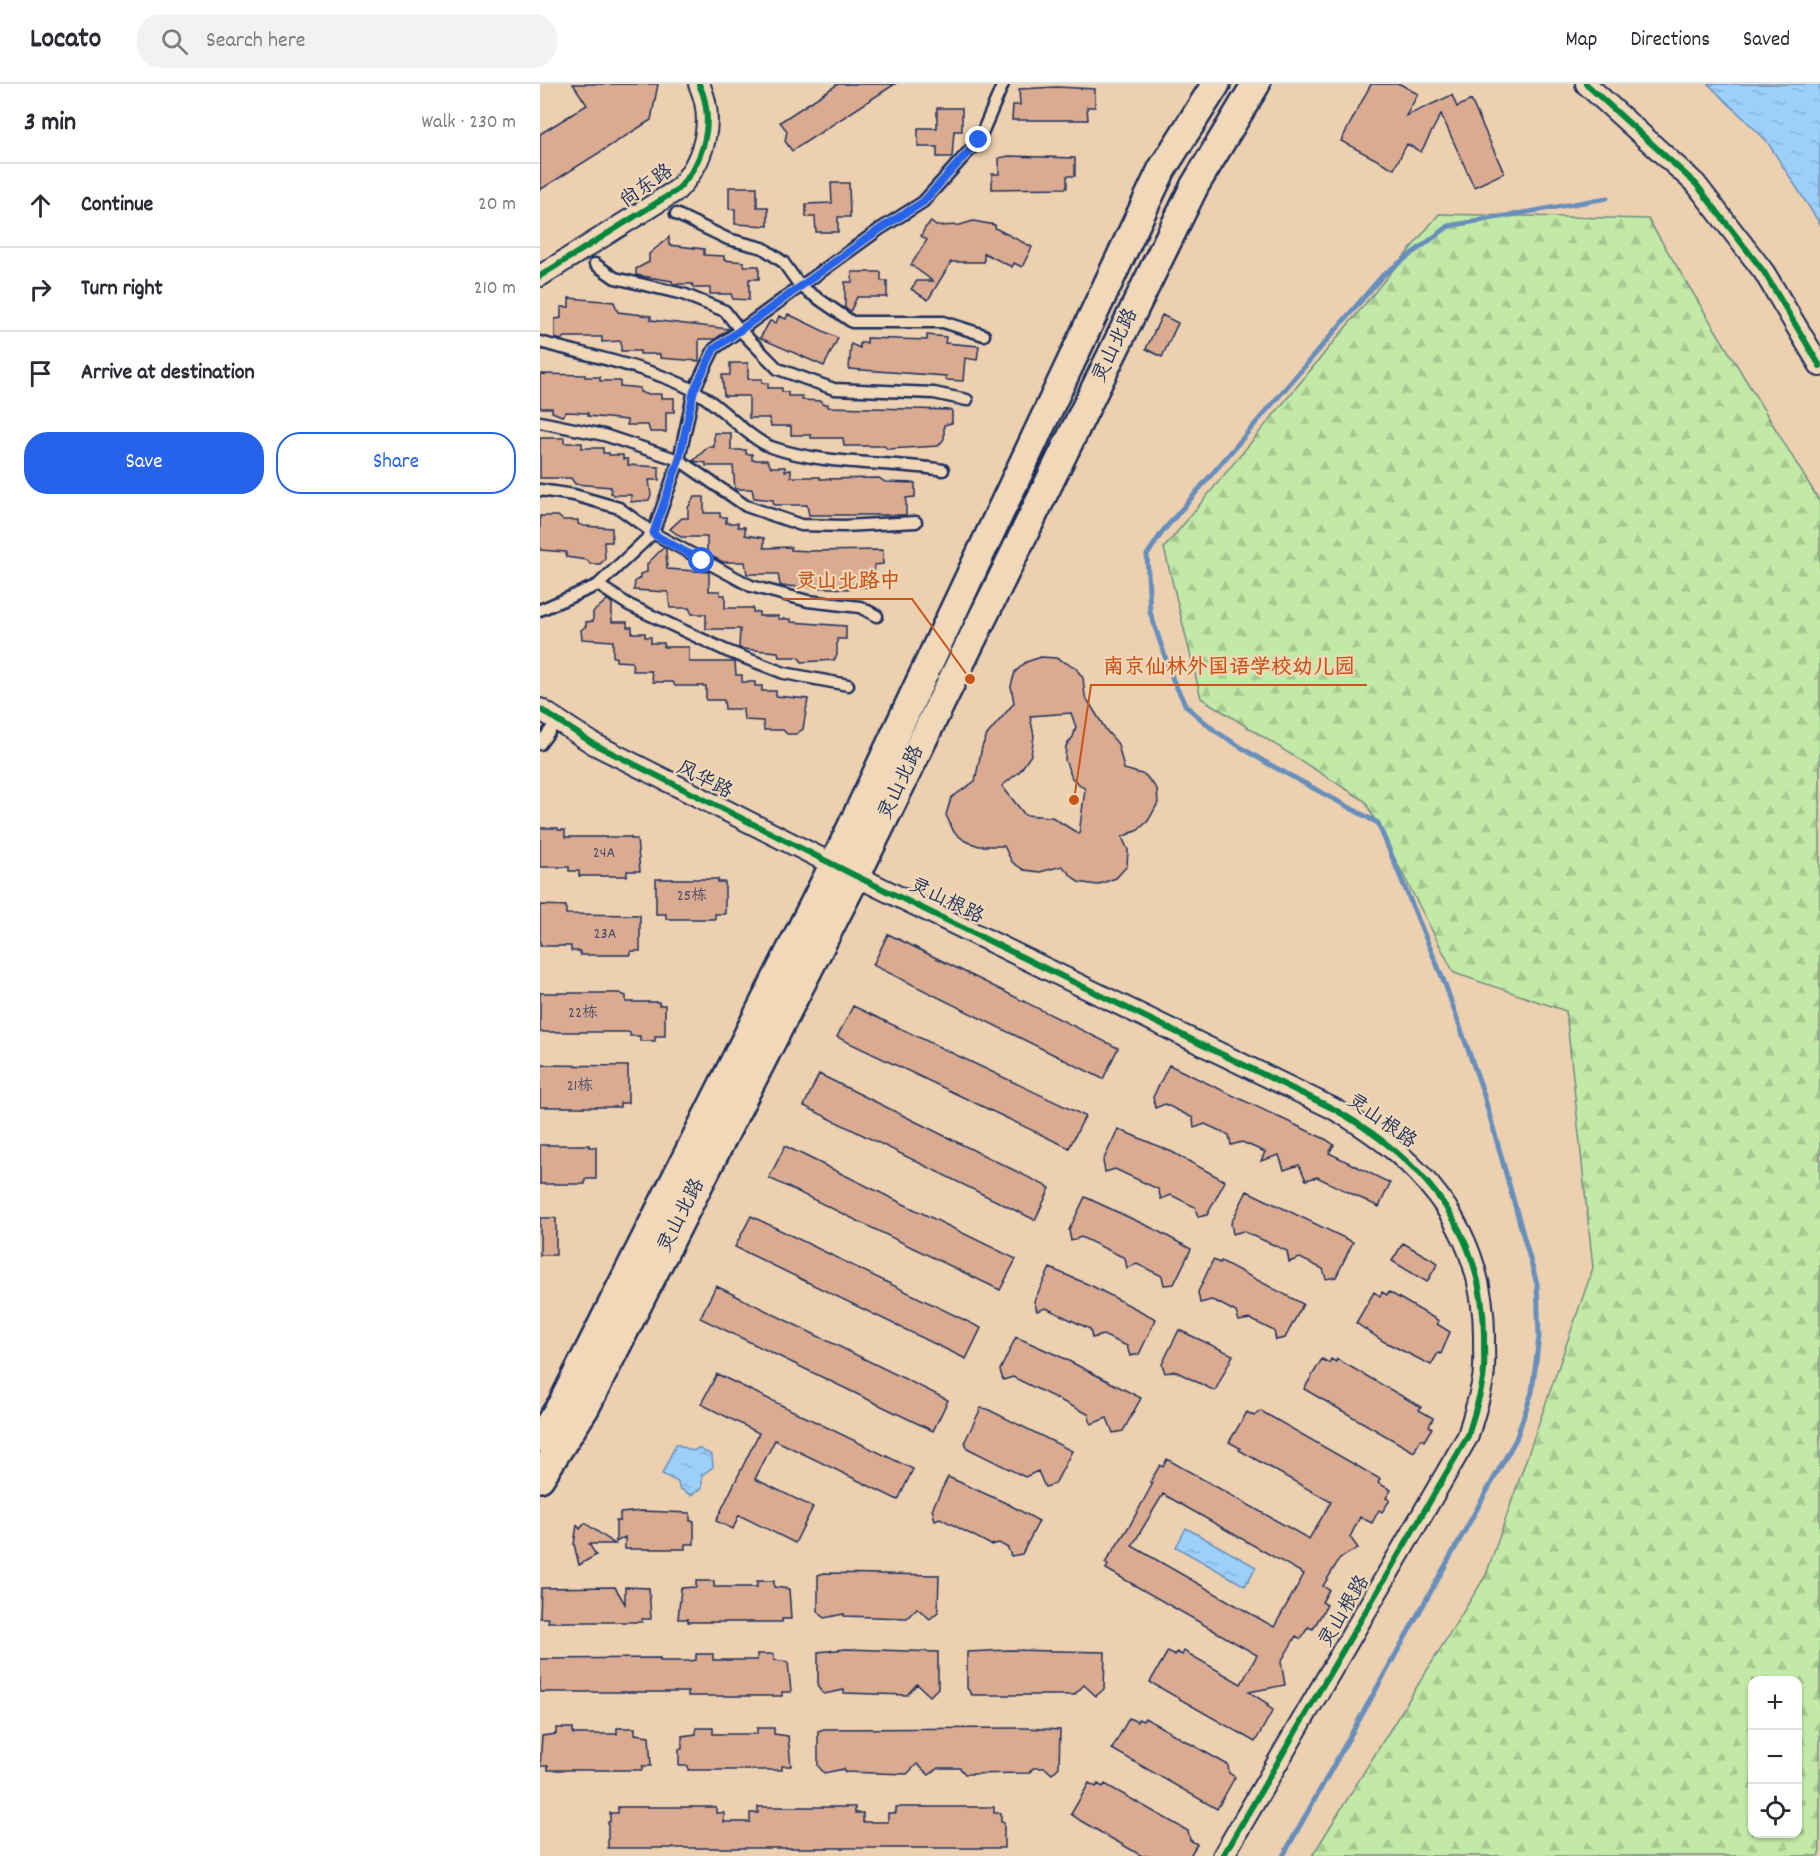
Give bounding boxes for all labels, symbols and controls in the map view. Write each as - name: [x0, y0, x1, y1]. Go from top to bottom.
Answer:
- search box: [137, 14, 557, 68]
- text: Locato: [30, 21, 101, 61]
- icon: search: [158, 25, 191, 58]
- text: Search here: [206, 26, 306, 57]
- text: Map: [1566, 26, 1597, 56]
- text: Directions: [1630, 26, 1710, 56]
- text: Saved: [1743, 26, 1790, 56]
- text: 3 min: [24, 105, 76, 142]
- text: Walk · 230 m: [422, 109, 516, 137]
- route end: [965, 126, 991, 152]
- street label: 尚东路: [614, 158, 680, 216]
- icon: ahead: [24, 189, 57, 222]
- text: Continue: [81, 190, 153, 221]
- text: 20 m: [478, 191, 516, 219]
- icon: right: [24, 273, 57, 306]
- text: Turn right: [81, 274, 163, 305]
- text: 210 m: [474, 275, 516, 303]
- street label: 灵山北路: [1086, 303, 1147, 388]
- icon: arrive: [24, 357, 57, 390]
- text: Arrive at destination: [81, 358, 255, 389]
- button: Save: [24, 432, 264, 494]
- button: Share: [276, 432, 516, 494]
- route start: [688, 547, 714, 573]
- callout: 灵山北路中: [783, 560, 912, 599]
- text: 灵山北路中: [796, 568, 901, 598]
- callout: 南京仙林外国语学校幼儿园: [1091, 646, 1367, 685]
- text: 南京仙林外国语学校幼儿园: [1103, 654, 1355, 684]
- street label: 灵山北路: [872, 740, 933, 825]
- street label: 风华路: [671, 755, 738, 808]
- house number: 24A: [593, 842, 615, 865]
- street label: 灵山根路: [904, 872, 989, 933]
- house number: 25栋: [677, 885, 707, 908]
- house number: 23A: [594, 923, 617, 946]
- house number: 22栋: [568, 1002, 598, 1025]
- house number: 21栋: [567, 1075, 593, 1098]
- street label: 灵山根路: [1340, 1088, 1423, 1157]
- street label: 灵山北路: [651, 1173, 713, 1258]
- street label: 灵山根路: [1312, 1570, 1378, 1653]
- map controls: [1748, 1676, 1802, 1838]
- button: +: [1748, 1676, 1802, 1730]
- button: −: [1748, 1730, 1802, 1784]
- button: locate: [1748, 1784, 1802, 1838]

